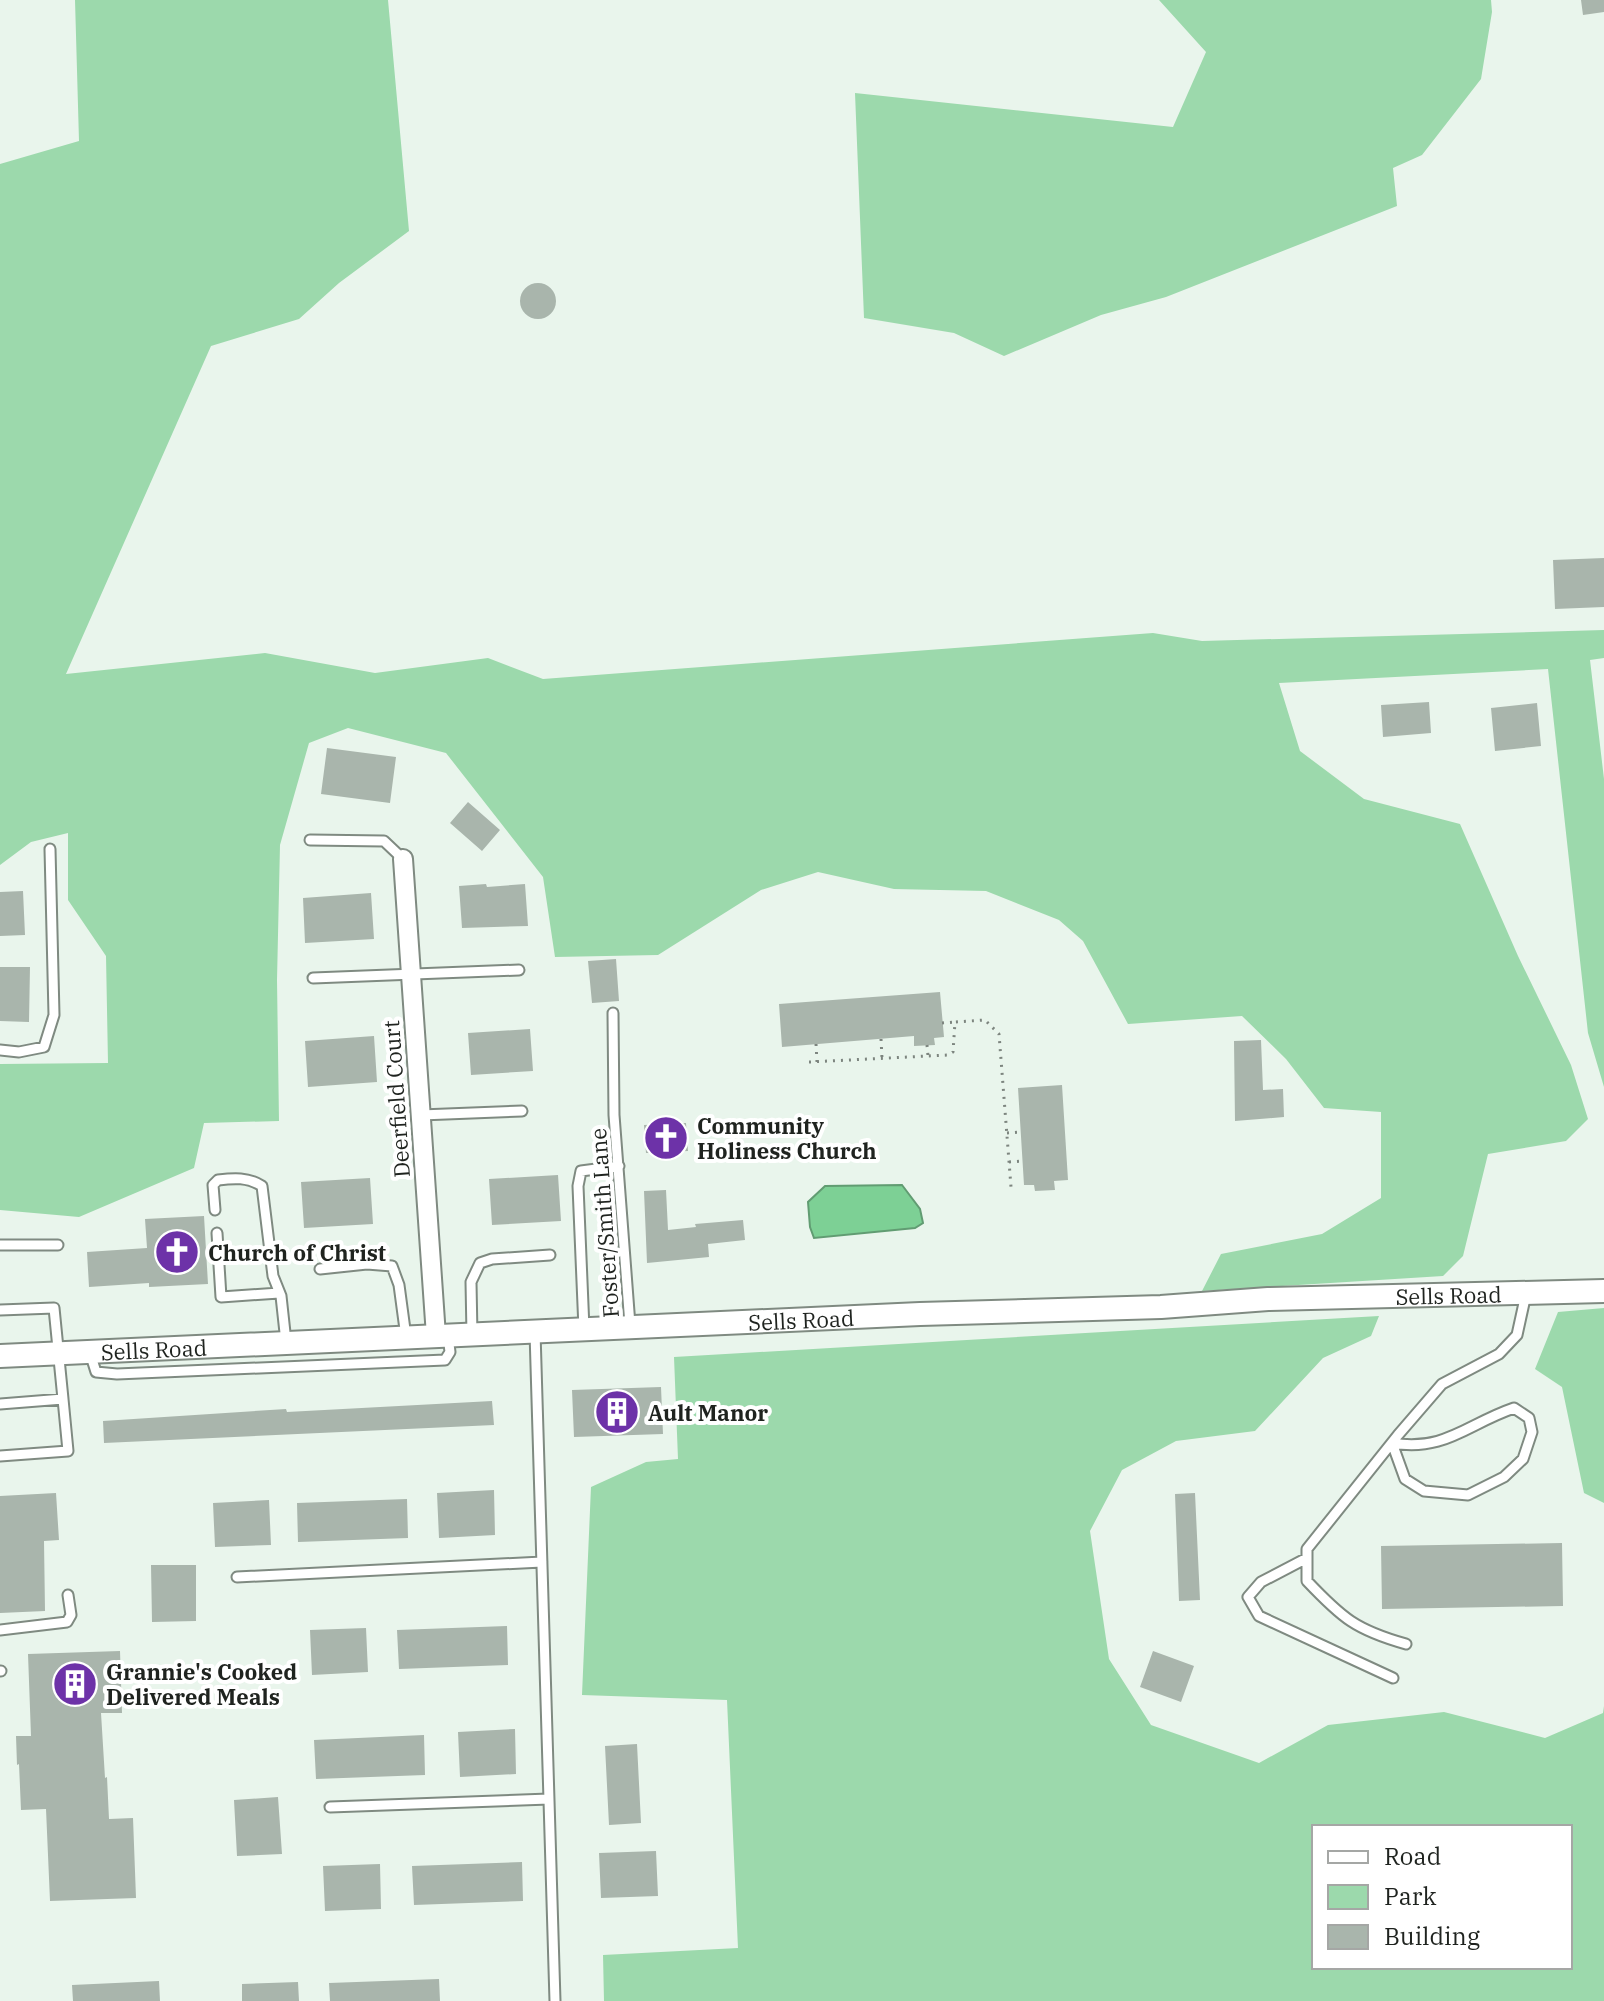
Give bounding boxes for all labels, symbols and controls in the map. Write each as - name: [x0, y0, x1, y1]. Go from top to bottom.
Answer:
- street label: Deerfield Court: [376, 1019, 416, 1179]
- place label: Community Holiness Church: [697, 1111, 877, 1165]
- church icon: Community Holiness Church: [642, 1114, 690, 1162]
- street label: Foster/Smith Lane: [583, 1127, 625, 1319]
- church icon: Church of Christ: [153, 1228, 201, 1276]
- place label: Church of Christ: [208, 1238, 386, 1267]
- street label: Sells Road: [1395, 1279, 1502, 1310]
- street label: Sells Road: [747, 1303, 855, 1336]
- street label: Sells Road: [100, 1332, 208, 1366]
- building icon: Ault Manor: [593, 1388, 641, 1436]
- place label: Ault Manor: [648, 1398, 768, 1427]
- place label: Grannie's Cooked Delivered Meals: [106, 1657, 297, 1711]
- building icon: Grannie's Cooked Delivered Meals: [51, 1660, 99, 1708]
- legend: [1312, 1825, 1572, 1969]
- text: Road: [1384, 1840, 1441, 1872]
- text: Park: [1384, 1880, 1436, 1912]
- text: Building: [1384, 1920, 1480, 1952]

